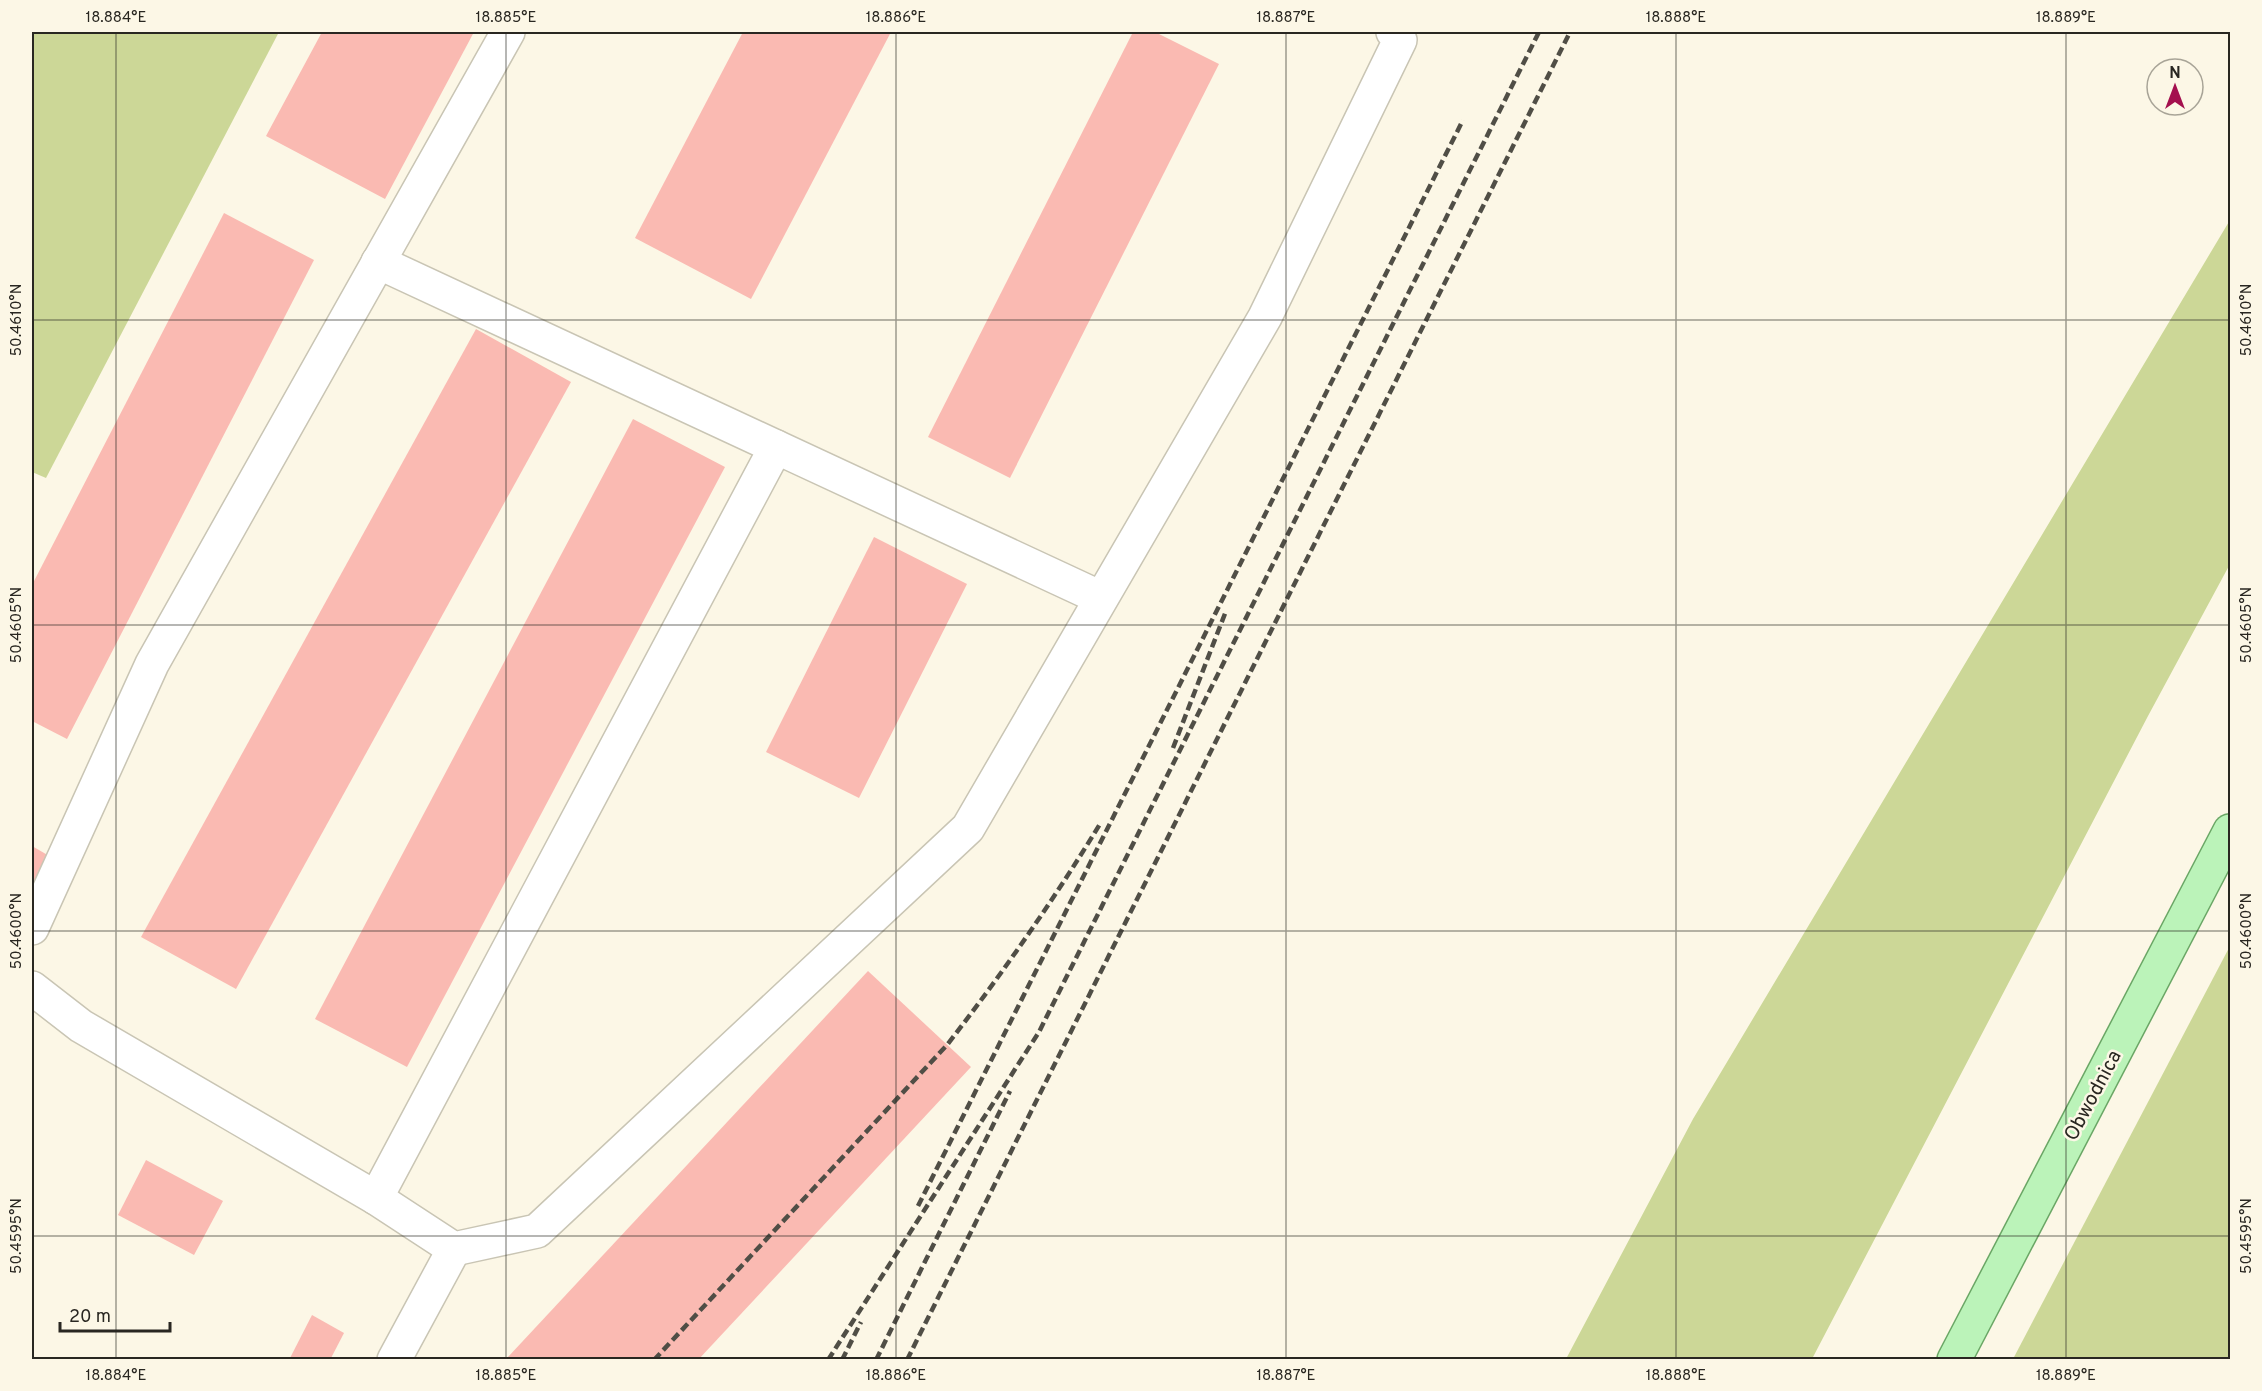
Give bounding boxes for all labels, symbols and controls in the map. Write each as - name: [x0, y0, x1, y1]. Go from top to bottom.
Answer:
- text: 18.884°E: [86, 9, 146, 28]
- text: 18.885°E: [476, 9, 536, 28]
- text: 18.886°E: [866, 9, 926, 28]
- text: 18.887°E: [1256, 9, 1316, 28]
- text: 18.888°E: [1646, 9, 1706, 28]
- text: 18.889°E: [2036, 9, 2096, 28]
- north arrow: [2145, 57, 2205, 117]
- text: N: [2169, 64, 2181, 84]
- text: 50.4610°N: [8, 284, 27, 356]
- text: 50.4610°N: [2238, 284, 2257, 356]
- text: 50.4605°N: [8, 587, 27, 663]
- text: 50.4605°N: [2238, 587, 2257, 663]
- text: 50.4600°N: [8, 893, 27, 969]
- text: 50.4600°N: [2238, 893, 2257, 969]
- street label: Obwodnica: [2059, 1046, 2129, 1146]
- text: 50.4595°N: [8, 1198, 27, 1274]
- text: 50.4595°N: [2238, 1198, 2257, 1274]
- scale bar: [60, 1295, 170, 1333]
- text: 20 m: [69, 1306, 111, 1329]
- text: 18.884°E: [86, 1367, 146, 1386]
- text: 18.885°E: [476, 1367, 536, 1386]
- text: 18.886°E: [866, 1367, 926, 1386]
- text: 18.887°E: [1256, 1367, 1316, 1386]
- text: 18.888°E: [1646, 1367, 1706, 1386]
- text: 18.889°E: [2036, 1367, 2096, 1386]

